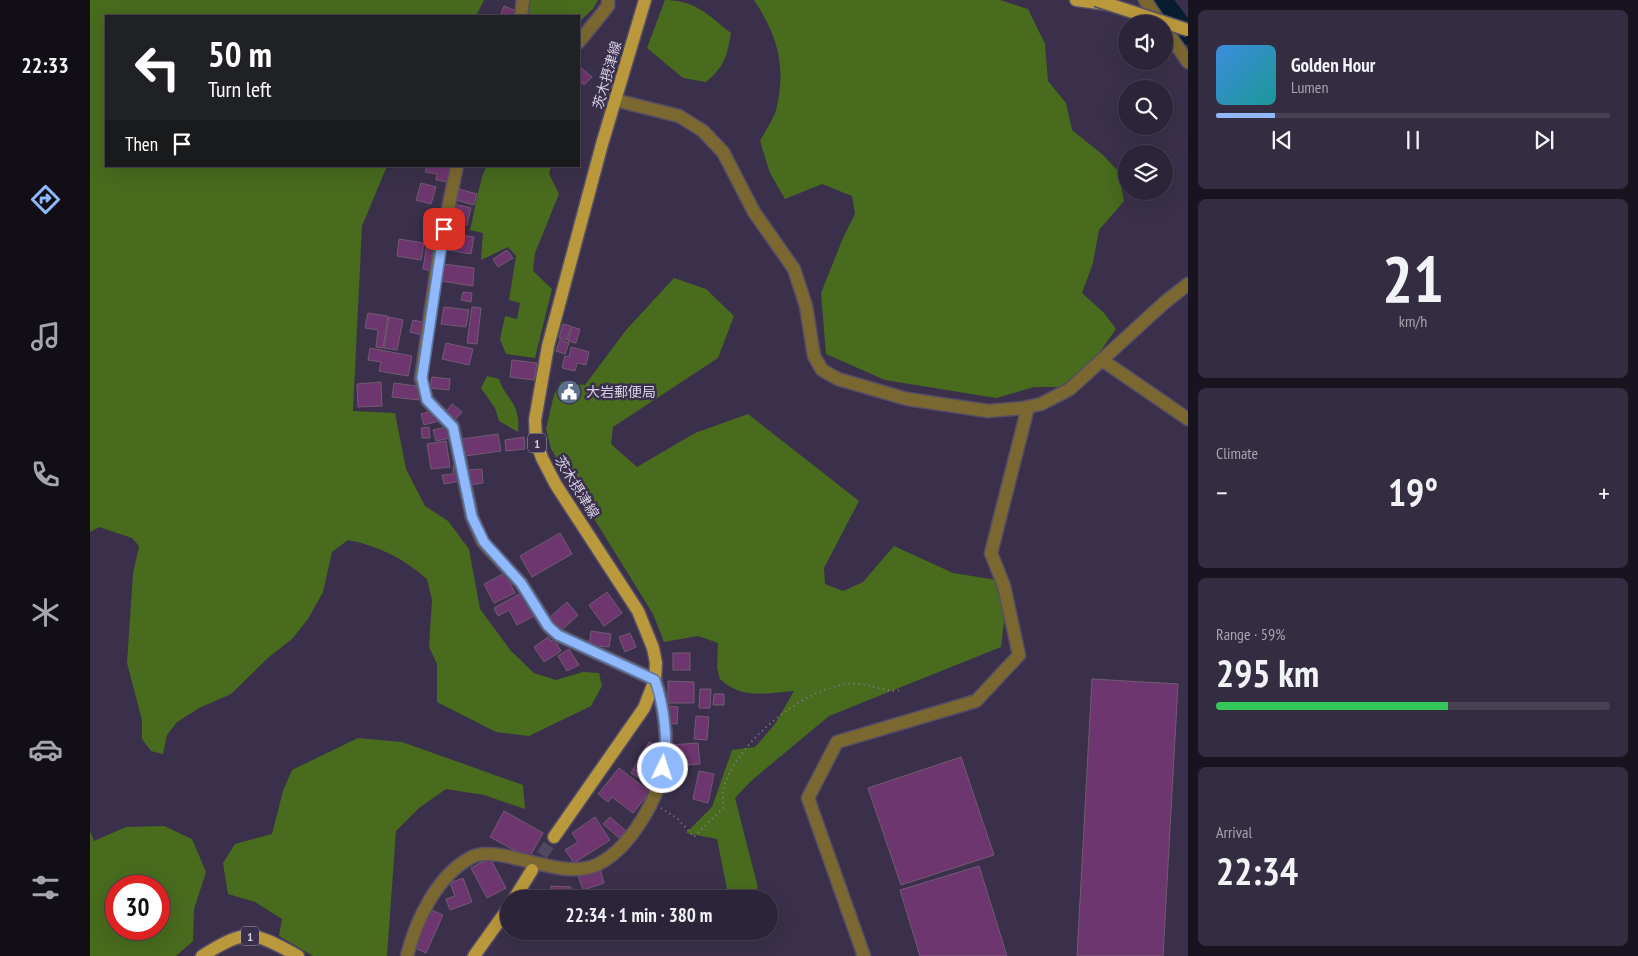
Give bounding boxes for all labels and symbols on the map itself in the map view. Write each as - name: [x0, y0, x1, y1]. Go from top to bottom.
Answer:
- street label: 茨木摂津線: [589, 39, 625, 111]
- pin: [423, 208, 465, 250]
- public building icon: 大岩郵便局: [556, 379, 582, 405]
- place label: 大岩郵便局: [586, 383, 656, 401]
- road number: 1: [528, 433, 546, 452]
- street label: 茨木摂津線: [551, 453, 603, 521]
- position arrow: [636, 741, 688, 793]
- speed limit sign: 30: [105, 875, 170, 940]
- road number: 1: [241, 926, 259, 946]

